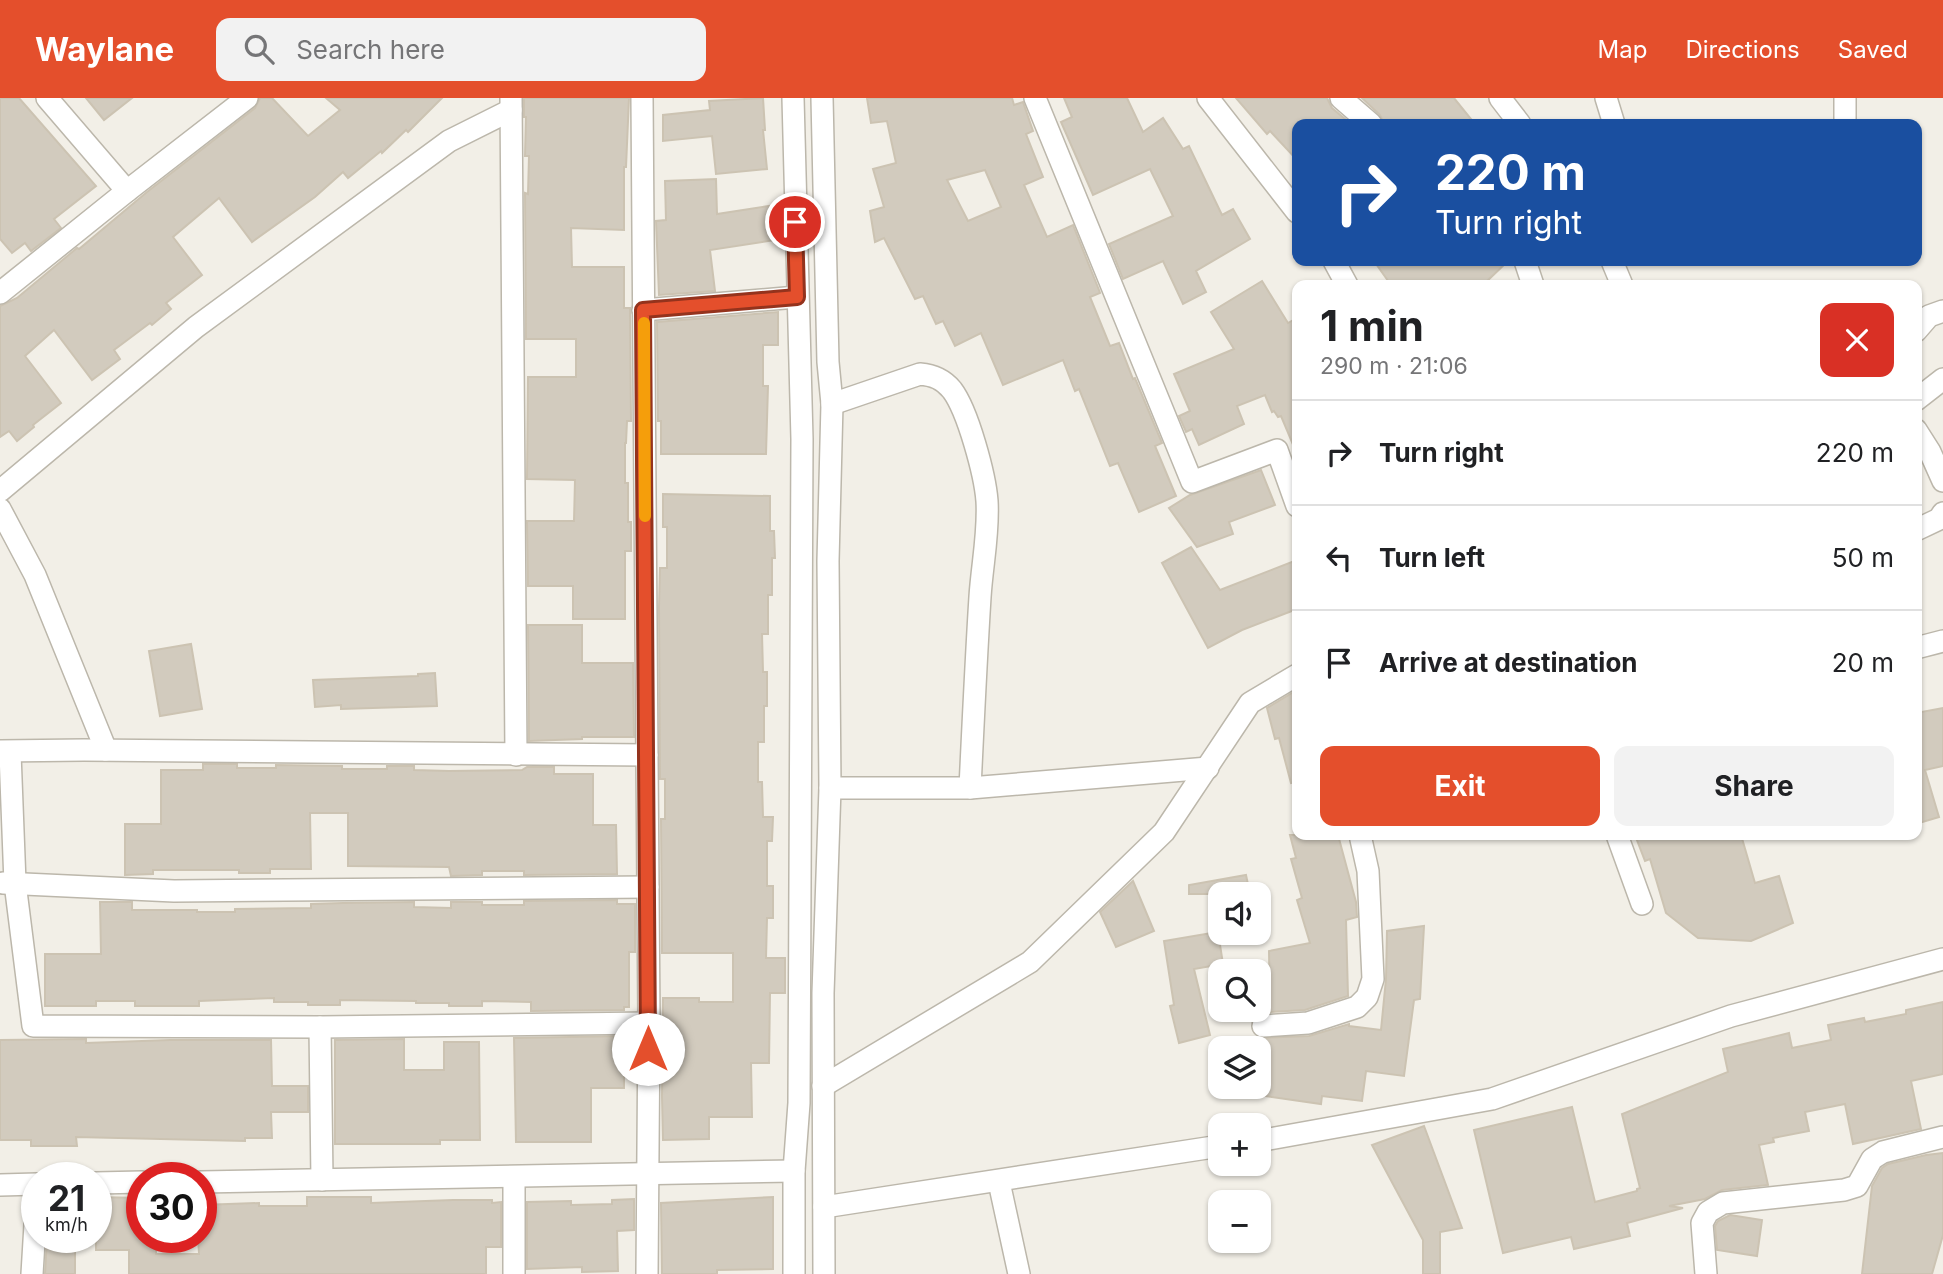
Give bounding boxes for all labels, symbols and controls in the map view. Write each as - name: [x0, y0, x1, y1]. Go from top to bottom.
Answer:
- search box: [216, 18, 706, 81]
- text: Waylane: [35, 29, 174, 69]
- icon: search: [240, 30, 278, 68]
- text: Search here: [296, 34, 445, 65]
- text: Map: [1598, 35, 1647, 64]
- text: Directions: [1685, 35, 1800, 64]
- text: Saved: [1838, 35, 1908, 64]
- text: 220 m: [1435, 143, 1586, 202]
- icon: right: [1320, 147, 1411, 238]
- pin: [765, 192, 825, 252]
- icon: arrive: [776, 203, 814, 241]
- text: Turn right: [1435, 203, 1582, 242]
- text: 1 min: [1320, 300, 1424, 351]
- button: close: [1820, 303, 1894, 377]
- text: 290 m · 21:06: [1320, 352, 1468, 380]
- icon: right: [1320, 434, 1358, 472]
- text: Turn right: [1379, 437, 1504, 468]
- text: 220 m: [1816, 437, 1894, 468]
- icon: left: [1320, 539, 1358, 577]
- text: Turn left: [1379, 542, 1485, 573]
- text: 50 m: [1832, 542, 1894, 573]
- icon: arrive: [1320, 644, 1358, 682]
- text: Arrive at destination: [1379, 647, 1638, 678]
- text: 20 m: [1832, 647, 1894, 678]
- button: Exit: [1320, 746, 1600, 826]
- button: Share: [1614, 746, 1894, 826]
- map controls: [1208, 882, 1271, 1253]
- button: sound: [1208, 882, 1271, 945]
- button: search: [1208, 959, 1271, 1022]
- position arrow: [611, 1012, 685, 1086]
- button: layers: [1208, 1036, 1271, 1099]
- button: +: [1208, 1113, 1271, 1176]
- speed limit sign: 30: [126, 1162, 217, 1253]
- text: 21: [48, 1177, 85, 1219]
- button: −: [1208, 1190, 1271, 1253]
- text: km/h: [45, 1214, 88, 1235]

